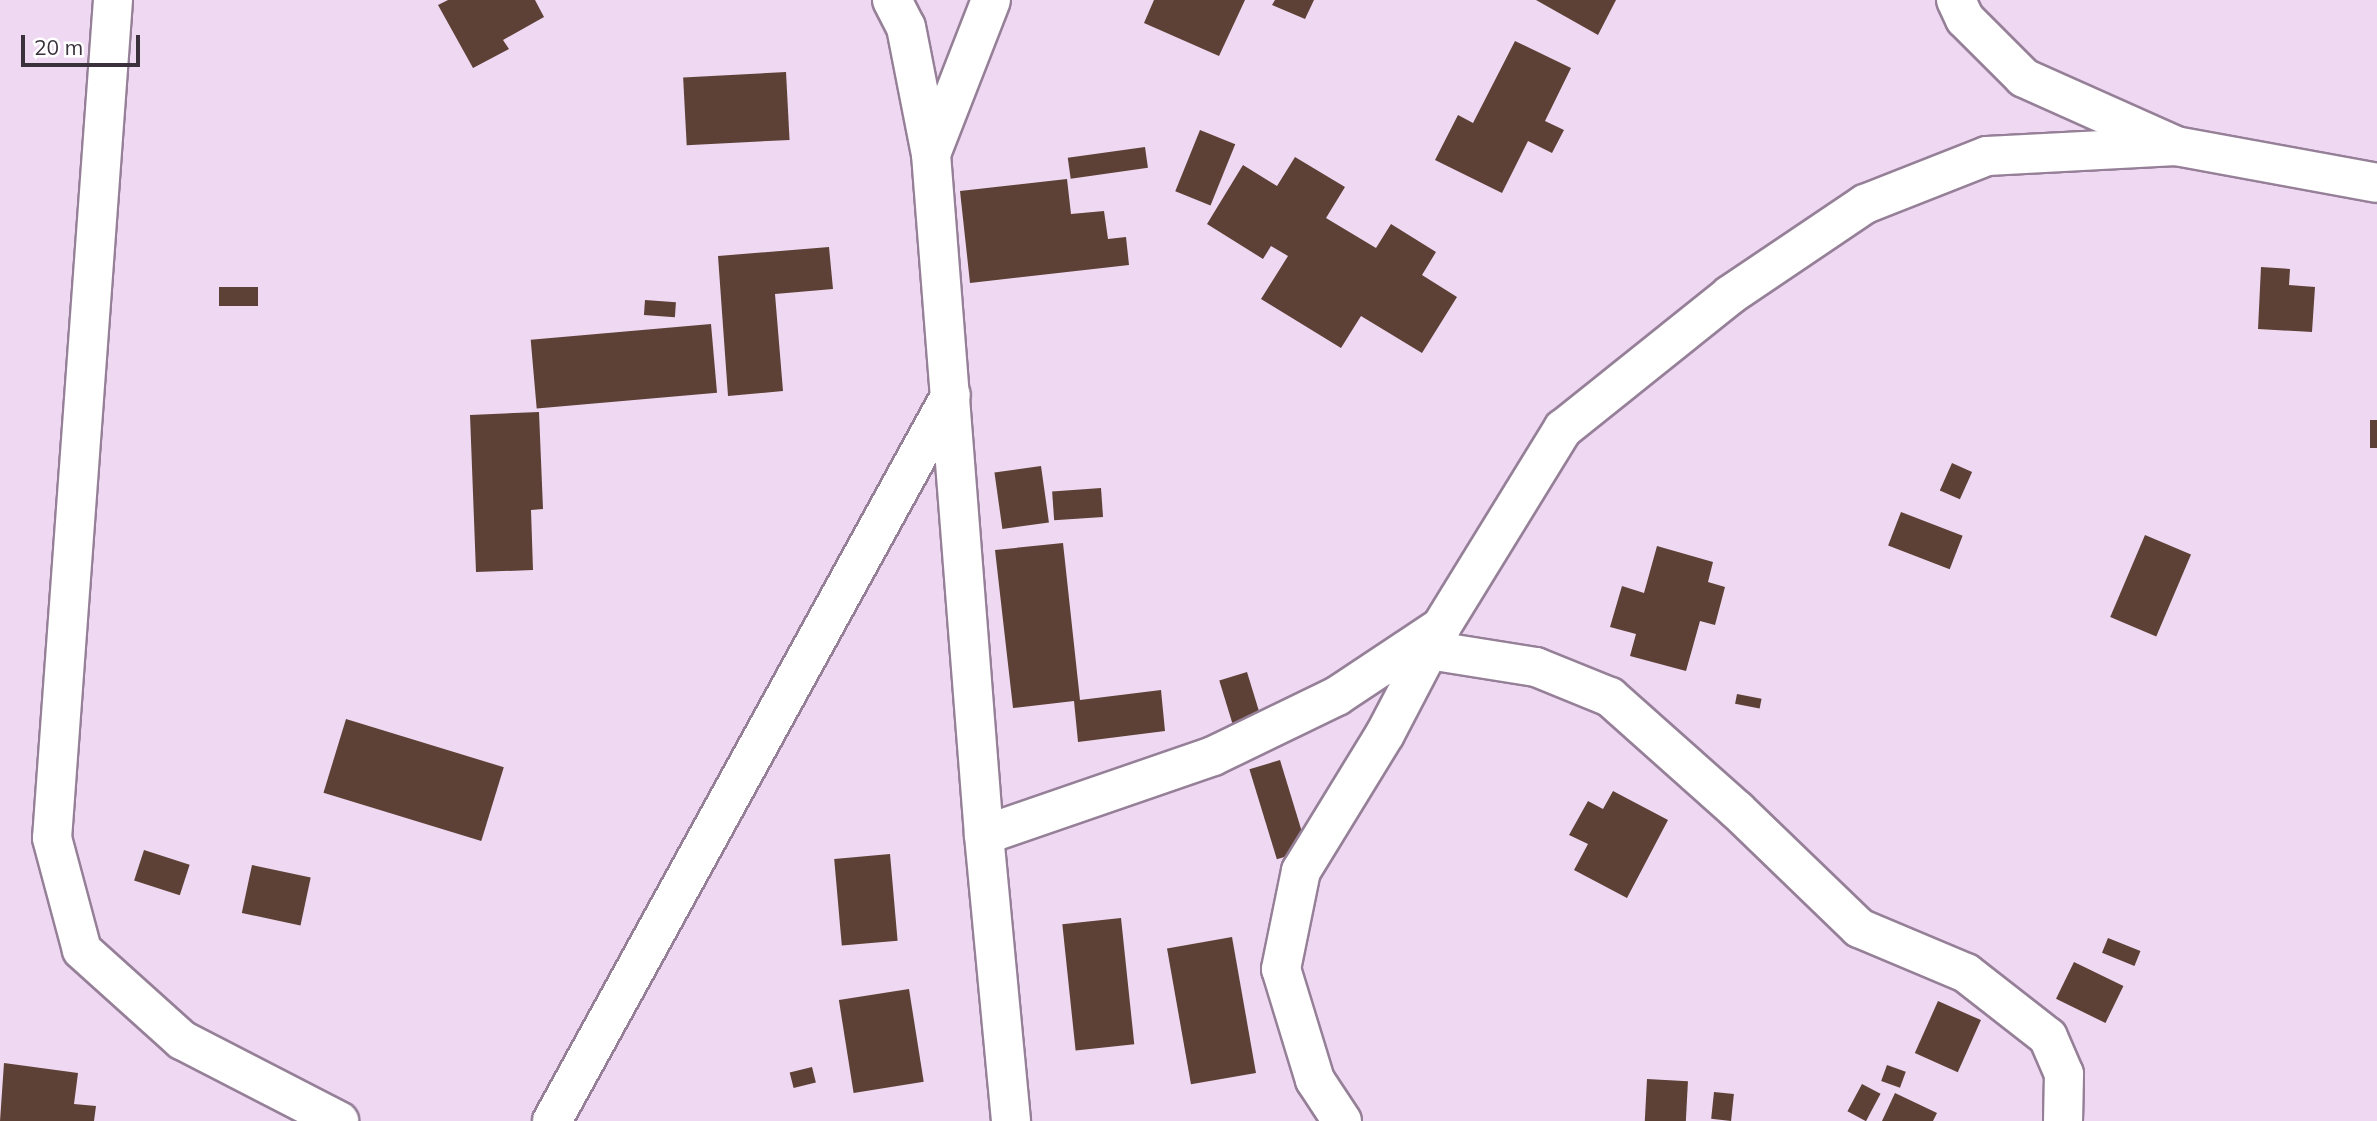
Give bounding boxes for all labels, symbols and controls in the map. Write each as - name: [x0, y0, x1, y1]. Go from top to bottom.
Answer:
- scale bar: [24, 21, 144, 65]
- text: 20 m: [34, 34, 83, 60]

